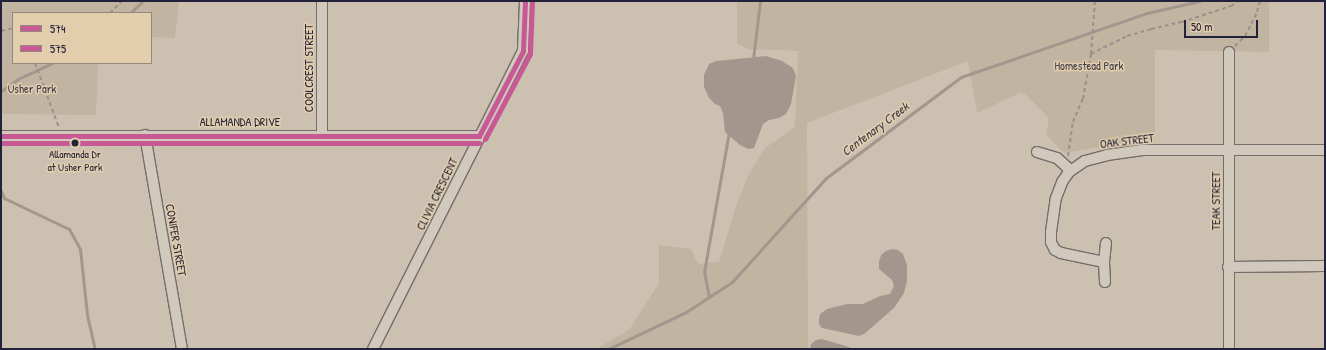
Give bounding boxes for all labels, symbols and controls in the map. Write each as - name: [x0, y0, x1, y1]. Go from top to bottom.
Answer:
- legend: [12, 12, 152, 64]
- scale bar: [1186, 12, 1260, 38]
- text: 50 m: [1191, 18, 1212, 35]
- text: 574: [50, 20, 66, 37]
- street label: COOLCREST STREET: [302, 24, 316, 112]
- text: 575: [50, 40, 66, 57]
- park label: Homestead Park: [1054, 59, 1124, 73]
- park label: Usher Park: [8, 82, 56, 96]
- water label: Centenary Creek: [838, 99, 912, 159]
- street label: ALLAMANDA DRIVE: [200, 115, 280, 129]
- street label: OAK STREET: [1099, 131, 1155, 151]
- marker: Allamanda Dr at Usher Park: [70, 138, 80, 148]
- place label: Allamanda Dr at Usher Park: [47, 148, 103, 174]
- street label: CLIVIA CRESCENT: [413, 155, 461, 233]
- street label: TEAK STREET: [1209, 172, 1223, 230]
- street label: CONIFER STREET: [163, 203, 189, 277]

